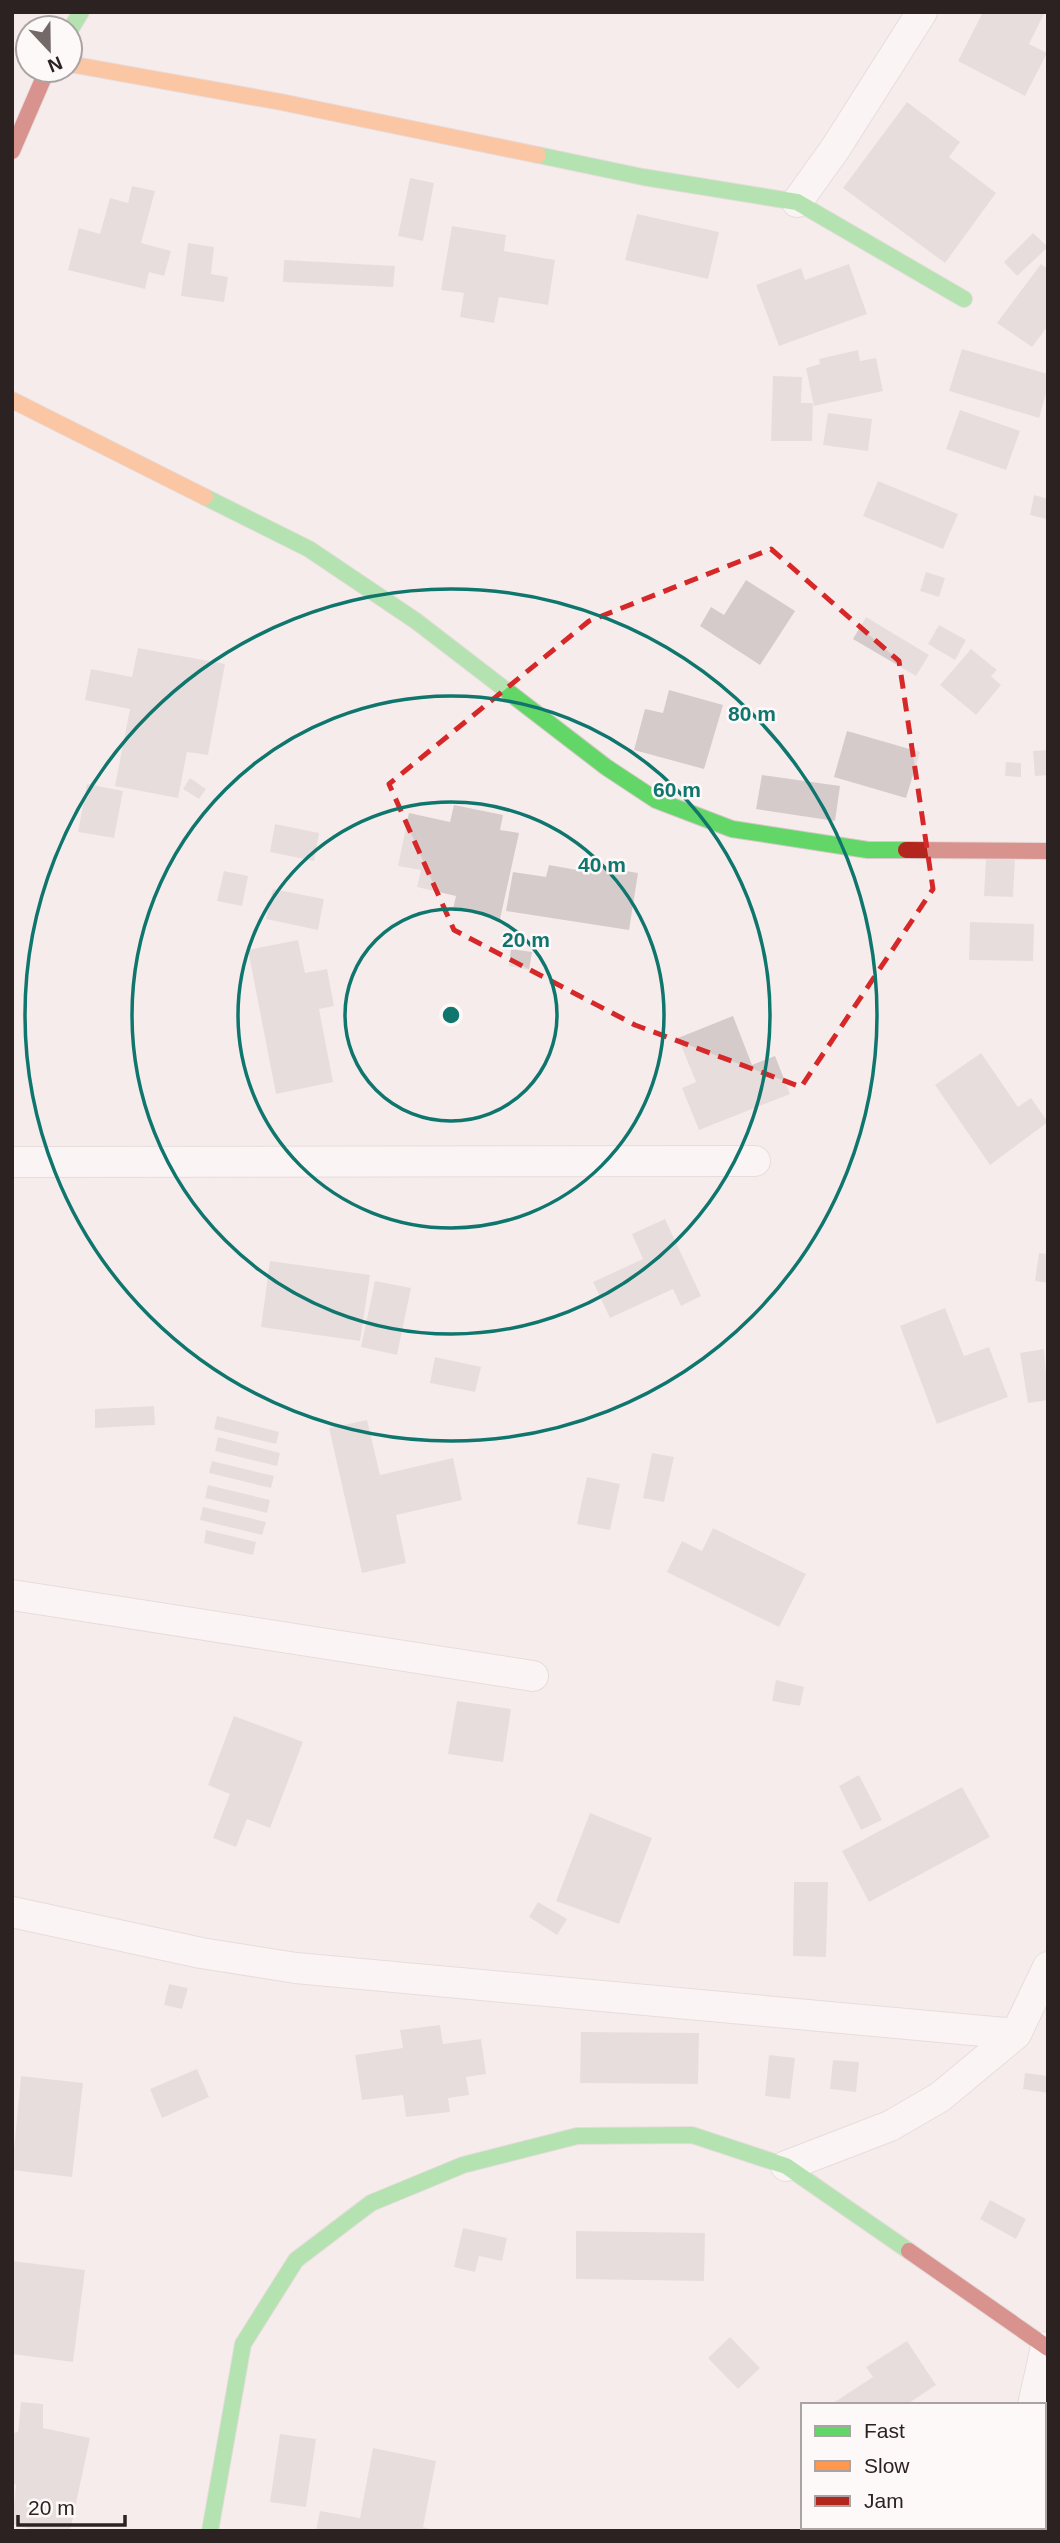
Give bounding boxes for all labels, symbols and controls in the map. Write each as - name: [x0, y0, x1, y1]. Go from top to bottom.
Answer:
- north arrow: [14, 14, 84, 84]
- text: N: [45, 52, 65, 77]
- text: 80 m: [728, 702, 776, 725]
- text: 60 m: [653, 778, 701, 801]
- text: 40 m: [578, 853, 626, 876]
- text: 20 m: [502, 928, 550, 951]
- centre of rings: [439, 1003, 463, 1027]
- legend: [801, 2403, 1046, 2529]
- text: Fast: [864, 2419, 905, 2442]
- text: Slow: [864, 2454, 910, 2477]
- scale bar: [18, 2484, 124, 2528]
- text: Jam: [864, 2489, 904, 2512]
- text: 20 m: [28, 2496, 75, 2519]

